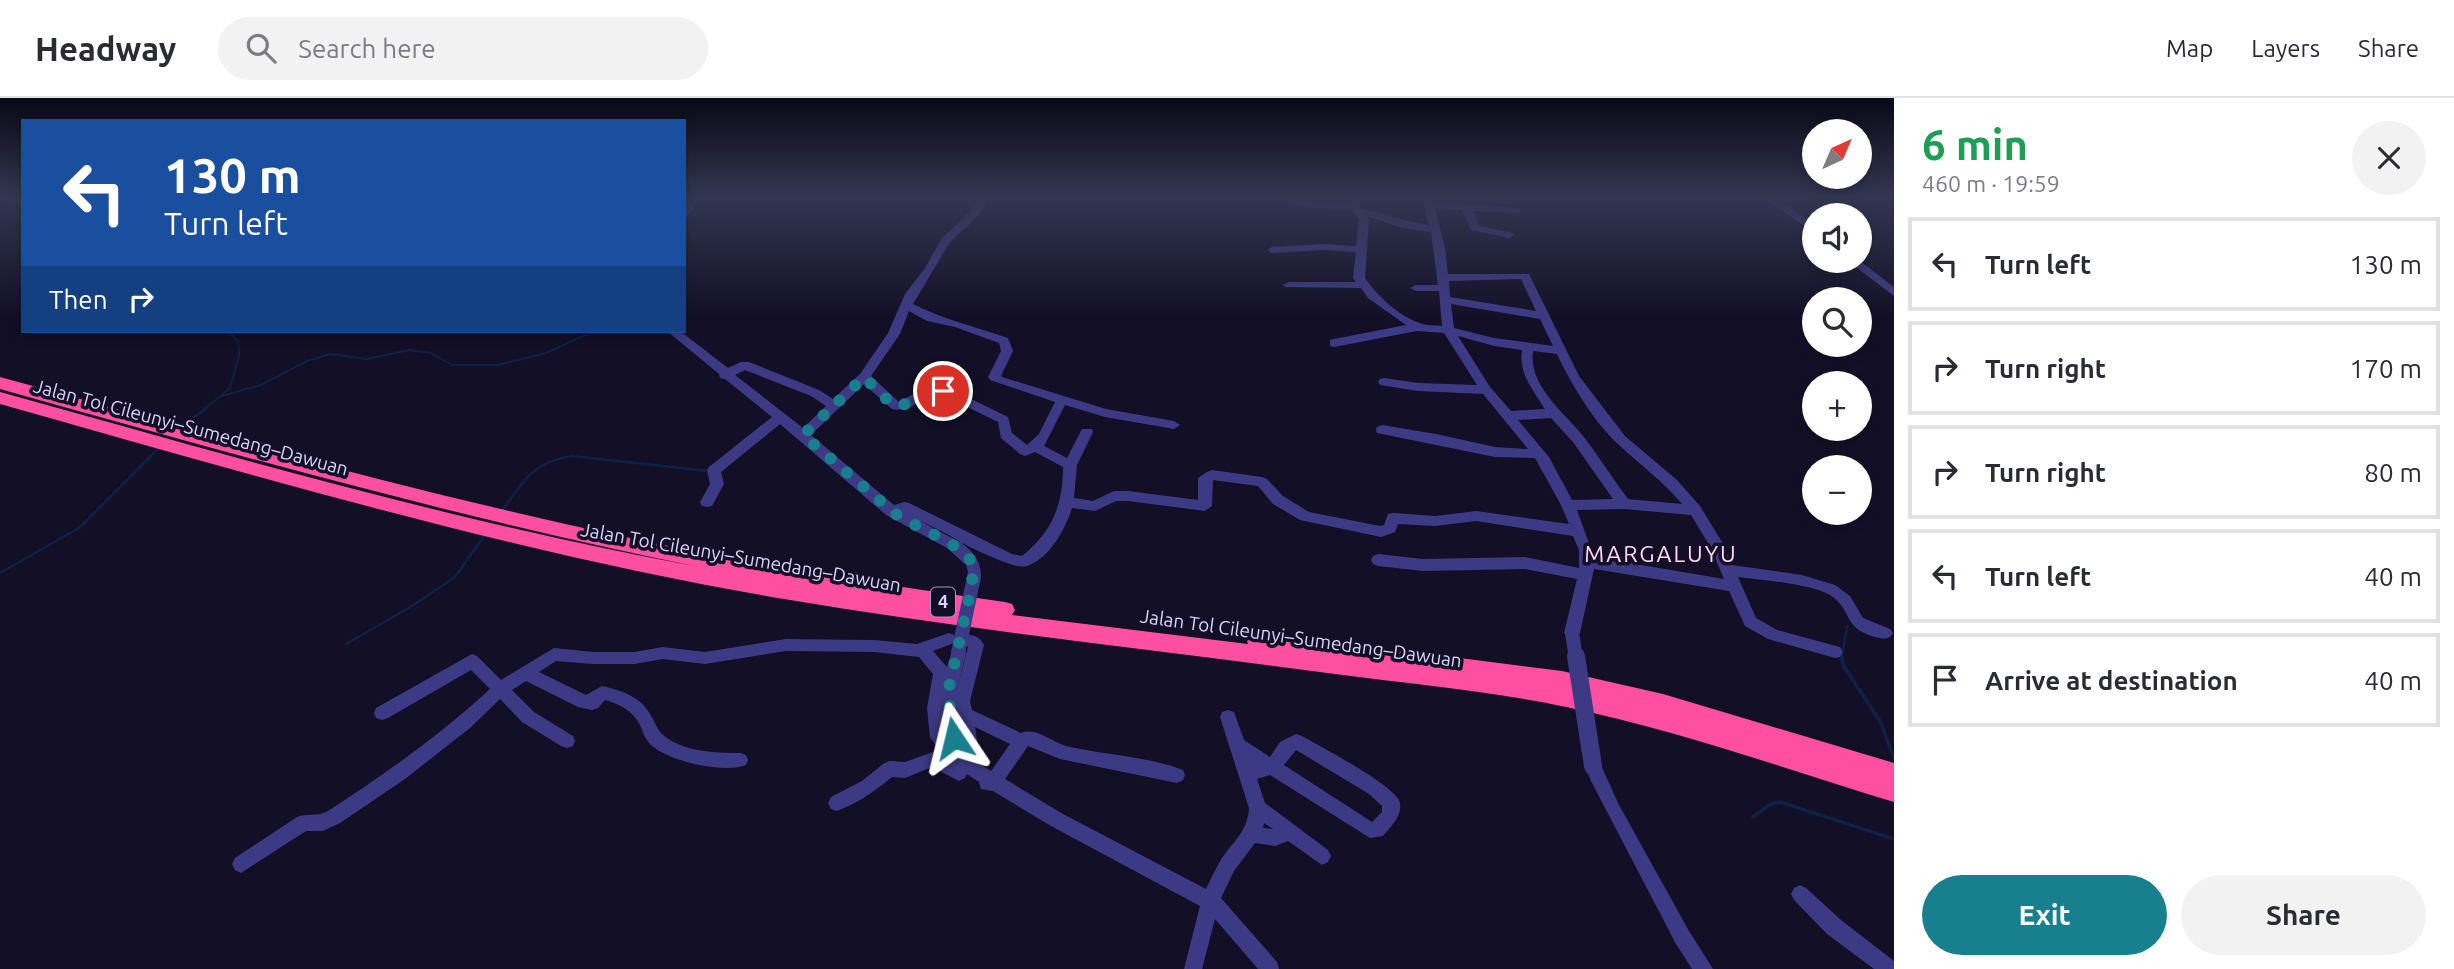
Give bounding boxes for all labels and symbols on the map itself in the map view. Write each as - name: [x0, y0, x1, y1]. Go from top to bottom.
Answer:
- north arrow: [1802, 119, 1872, 189]
- pin: [913, 361, 973, 421]
- street label: Jalan Tol Cileunyi–Sumedang–Dawuan: [31, 374, 351, 480]
- street label: Jalan Tol Cileunyi–Sumedang–Dawuan: [579, 518, 903, 596]
- district label: MARGALUYU: [1584, 541, 1738, 566]
- road number: 4: [931, 588, 955, 616]
- street label: Jalan Tol Cileunyi–Sumedang–Dawuan: [1139, 605, 1463, 671]
- position arrow: [917, 701, 991, 775]

